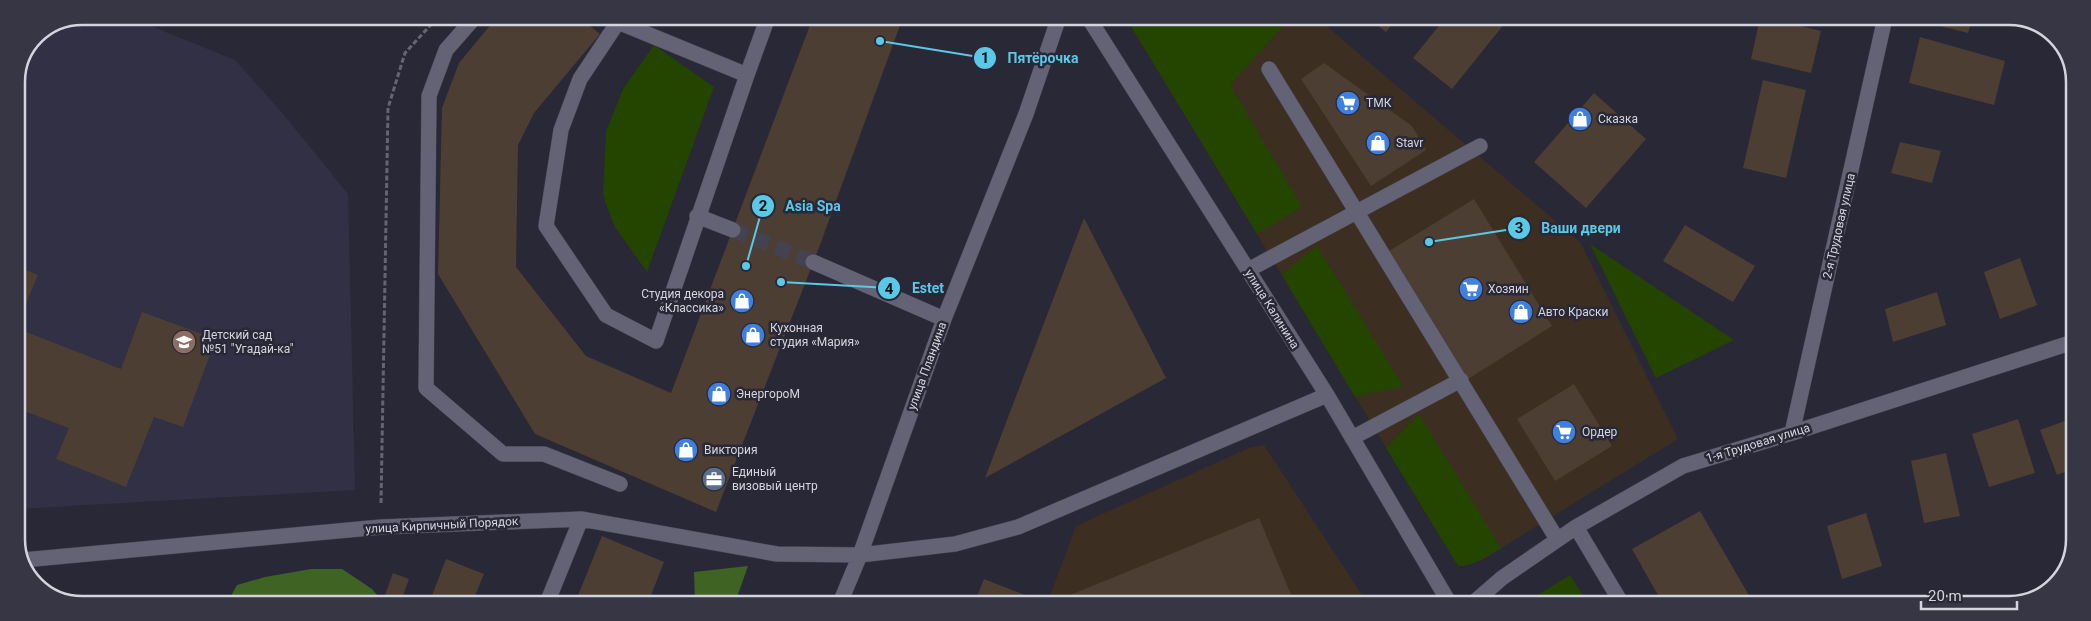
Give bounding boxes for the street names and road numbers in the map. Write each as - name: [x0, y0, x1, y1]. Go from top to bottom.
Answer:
- street label: 2-я Трудовая улица: [1820, 172, 1858, 280]
- street label: улица Калинина: [1242, 267, 1302, 351]
- street label: улица Пландина: [905, 320, 949, 412]
- street label: 1-я Трудовая улица: [1704, 421, 1812, 465]
- street label: улица Кирпичный Порядок: [365, 514, 519, 536]

